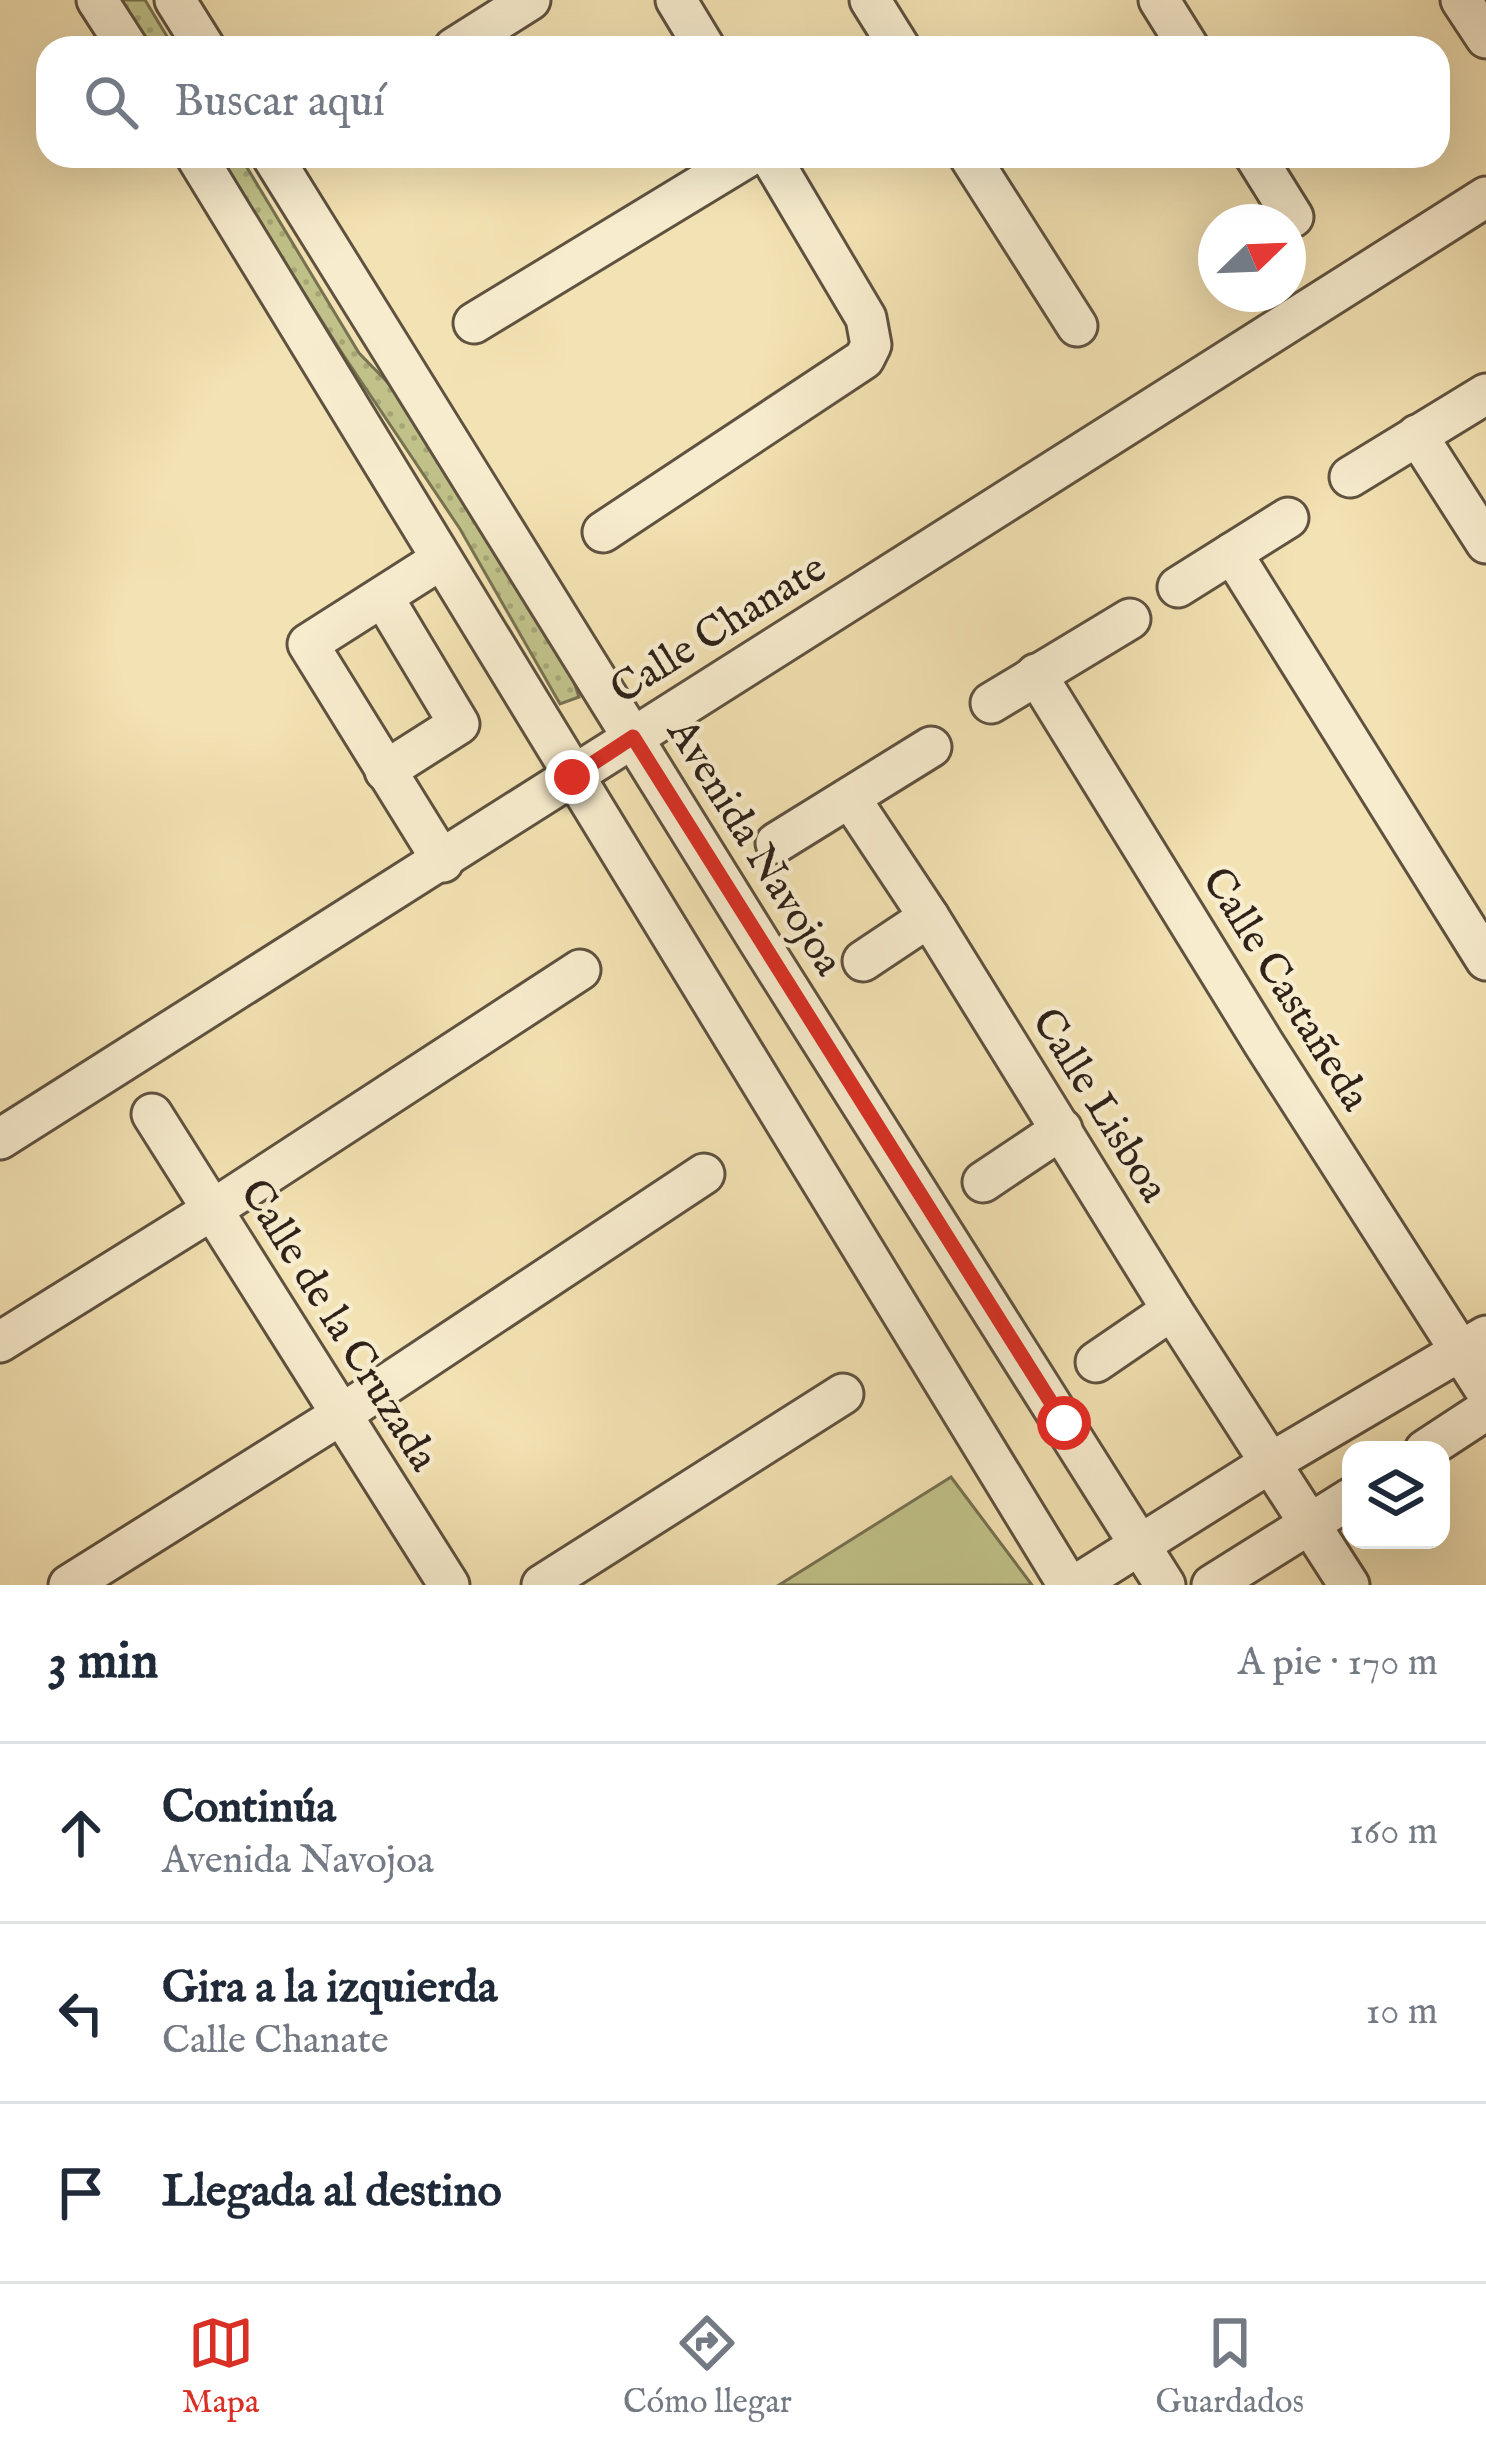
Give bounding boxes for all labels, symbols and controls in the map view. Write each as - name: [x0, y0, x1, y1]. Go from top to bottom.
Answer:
- search box: [36, 36, 1450, 168]
- icon: search: [78, 69, 144, 135]
- text: Buscar aquí: [174, 74, 385, 131]
- north arrow: [1198, 204, 1306, 312]
- street label: Calle Chanate: [601, 543, 836, 717]
- street label: Avenida Navojoa: [653, 709, 855, 987]
- route end: [545, 750, 599, 804]
- street label: Calle Castañeda: [1189, 858, 1381, 1122]
- street label: Calle Lisboa: [1019, 999, 1180, 1213]
- street label: Calle de la Cruzada: [227, 1170, 450, 1482]
- route start: [1037, 1396, 1091, 1450]
- map controls: [1342, 1441, 1450, 1549]
- button: layers: [1342, 1441, 1450, 1549]
- text: 3 min: [48, 1631, 158, 1696]
- text: A pie · 170 m: [1238, 1639, 1438, 1688]
- text: Continúa: [162, 1780, 336, 1837]
- icon: ahead: [48, 1800, 114, 1866]
- text: 160 m: [1349, 1808, 1438, 1857]
- text: Avenida Navojoa: [162, 1837, 434, 1886]
- text: Gira a la izquierda: [162, 1960, 497, 2017]
- icon: left: [48, 1980, 114, 2046]
- text: 10 m: [1366, 1988, 1438, 2037]
- text: Calle Chanate: [162, 2017, 389, 2066]
- icon: arrive: [48, 2160, 114, 2226]
- text: Llegada al destino: [162, 2164, 502, 2221]
- tab: Mapa: [182, 2310, 259, 2424]
- tab: Cómo llegar: [623, 2310, 792, 2424]
- tab: Guardados: [1156, 2310, 1304, 2424]

